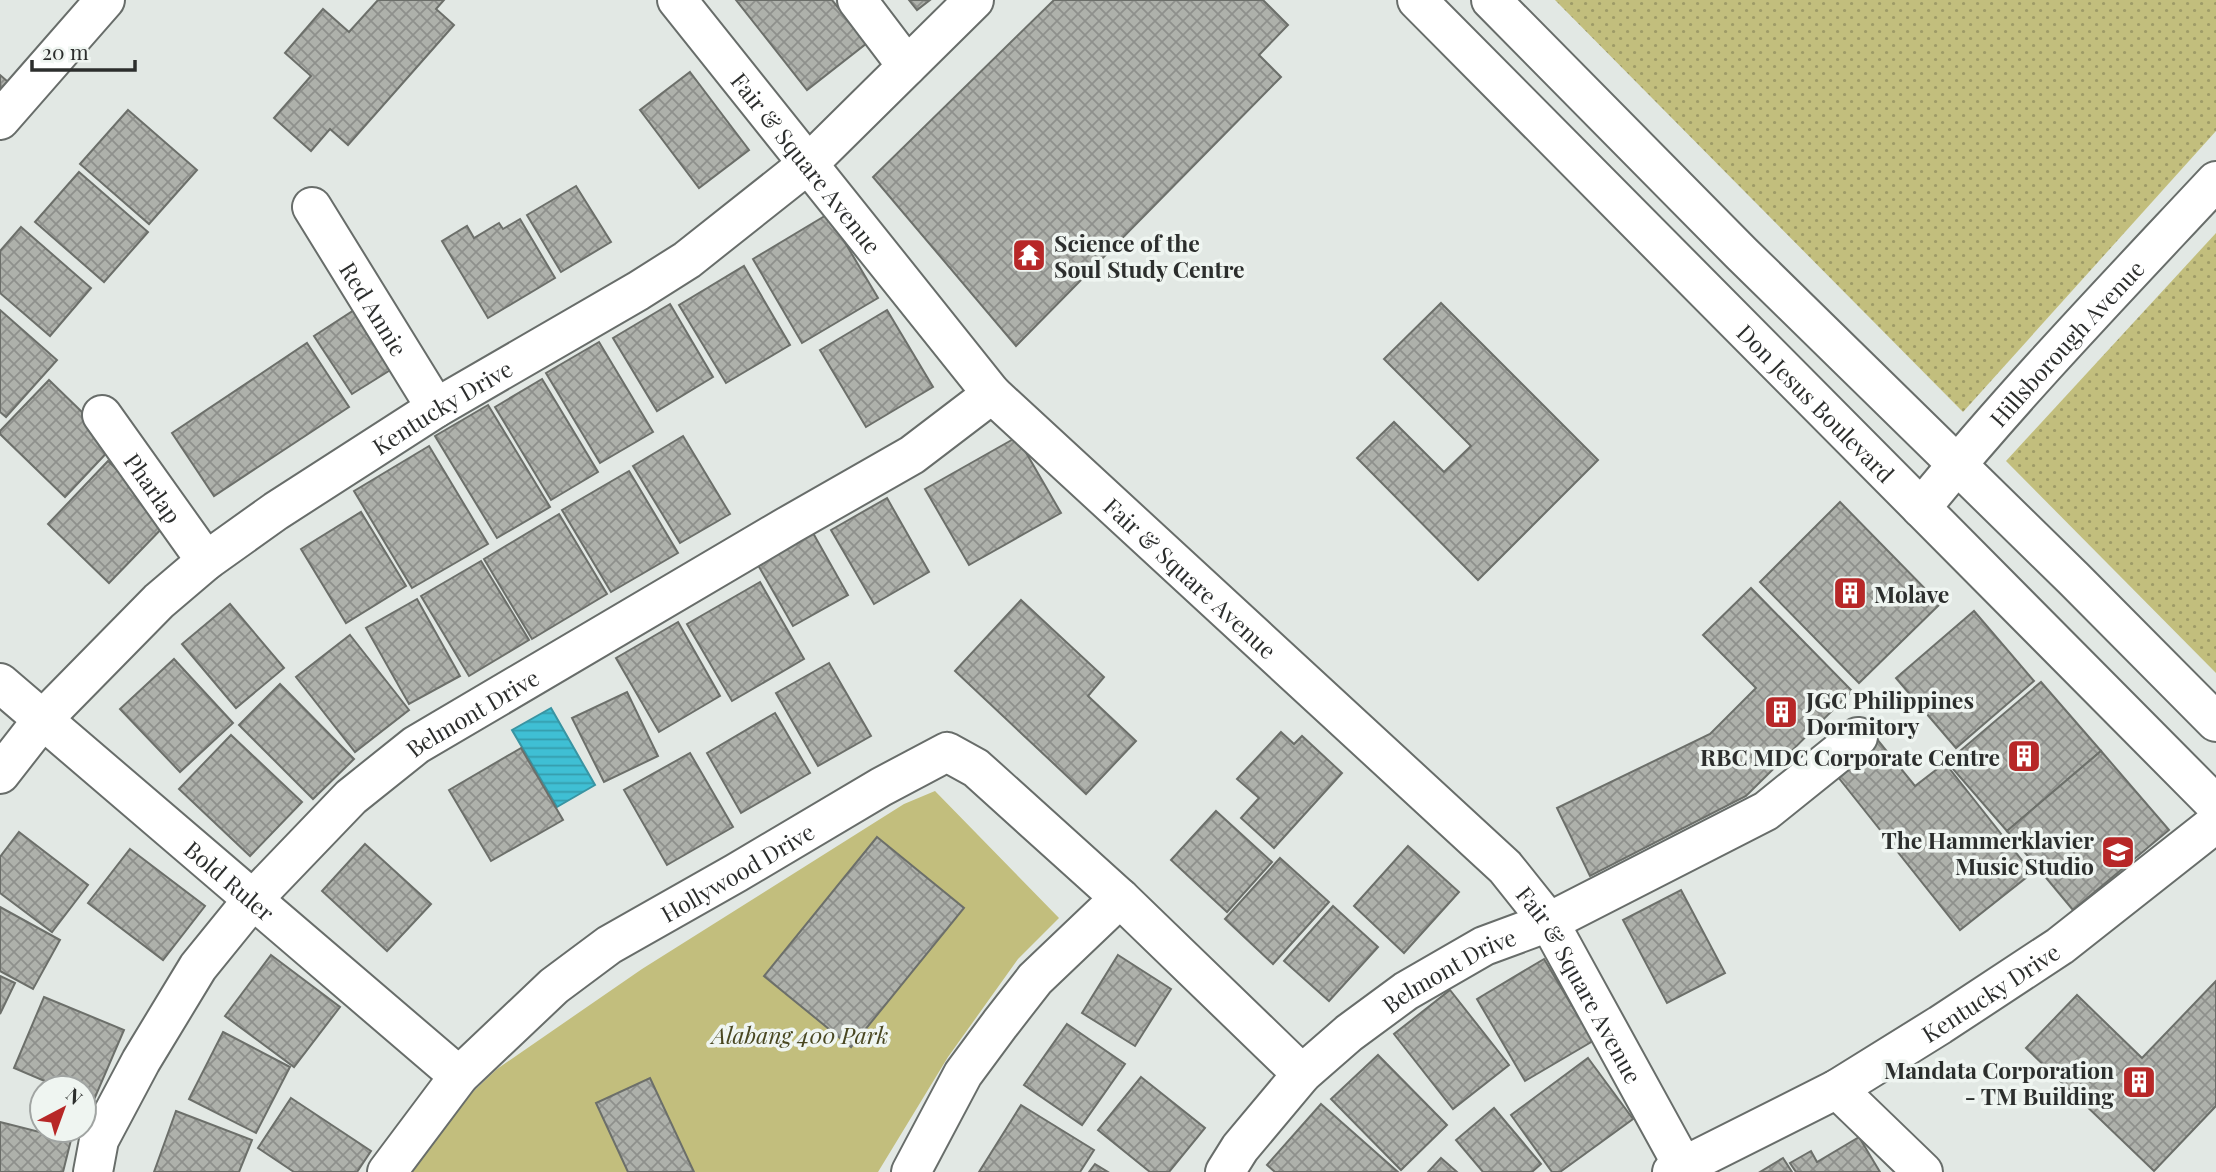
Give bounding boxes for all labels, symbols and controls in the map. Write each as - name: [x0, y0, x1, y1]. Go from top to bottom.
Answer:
- scale bar: [32, 28, 135, 72]
- text: 20 m: [42, 37, 89, 65]
- street label: Fair & Square Avenue: [725, 65, 889, 260]
- place label: Science of the Soul Study Centre: [1054, 227, 1245, 284]
- temple icon: Science of the Soul Study Centre: [1010, 236, 1048, 274]
- street label: Hillsborough Avenue: [1982, 253, 2150, 433]
- street label: Red Annie: [334, 255, 415, 361]
- street label: Don Jesus Boulevard: [1731, 317, 1902, 488]
- street label: Kentucky Drive: [366, 352, 517, 461]
- street label: Pharlap: [118, 446, 189, 529]
- street label: Fair & Square Avenue: [1098, 490, 1284, 665]
- building icon: Molave: [1831, 574, 1869, 612]
- place label: Molave: [1874, 578, 1949, 609]
- street label: Belmont Drive: [399, 661, 544, 763]
- place label: JGC Philippines Dormitory: [1805, 684, 1974, 741]
- building icon: JGC Philippines Dormitory: [1762, 693, 1800, 731]
- building icon: RBC MDC Corporate Centre: [2005, 737, 2043, 775]
- place label: RBC MDC Corporate Centre: [1700, 741, 2000, 772]
- street label: Hollywood Drive: [655, 815, 819, 928]
- place label: The Hammerklavier Music Studio: [1882, 824, 2094, 881]
- street label: Bold Ruler: [179, 833, 282, 927]
- school or university icon: The Hammerklavier Music Studio: [2099, 833, 2137, 871]
- street label: Fair & Square Avenue: [1510, 879, 1650, 1088]
- street label: Belmont Drive: [1375, 920, 1520, 1019]
- street label: Kentucky Drive: [1915, 935, 2065, 1048]
- park label: Alabang 400 Park: [710, 1019, 888, 1050]
- place label: Mandata Corporation - TM Building: [1884, 1054, 2114, 1111]
- building icon: Mandata Corporation - TM Building: [2120, 1063, 2158, 1101]
- north arrow: [28, 1074, 98, 1144]
- text: N: [61, 1081, 89, 1110]

